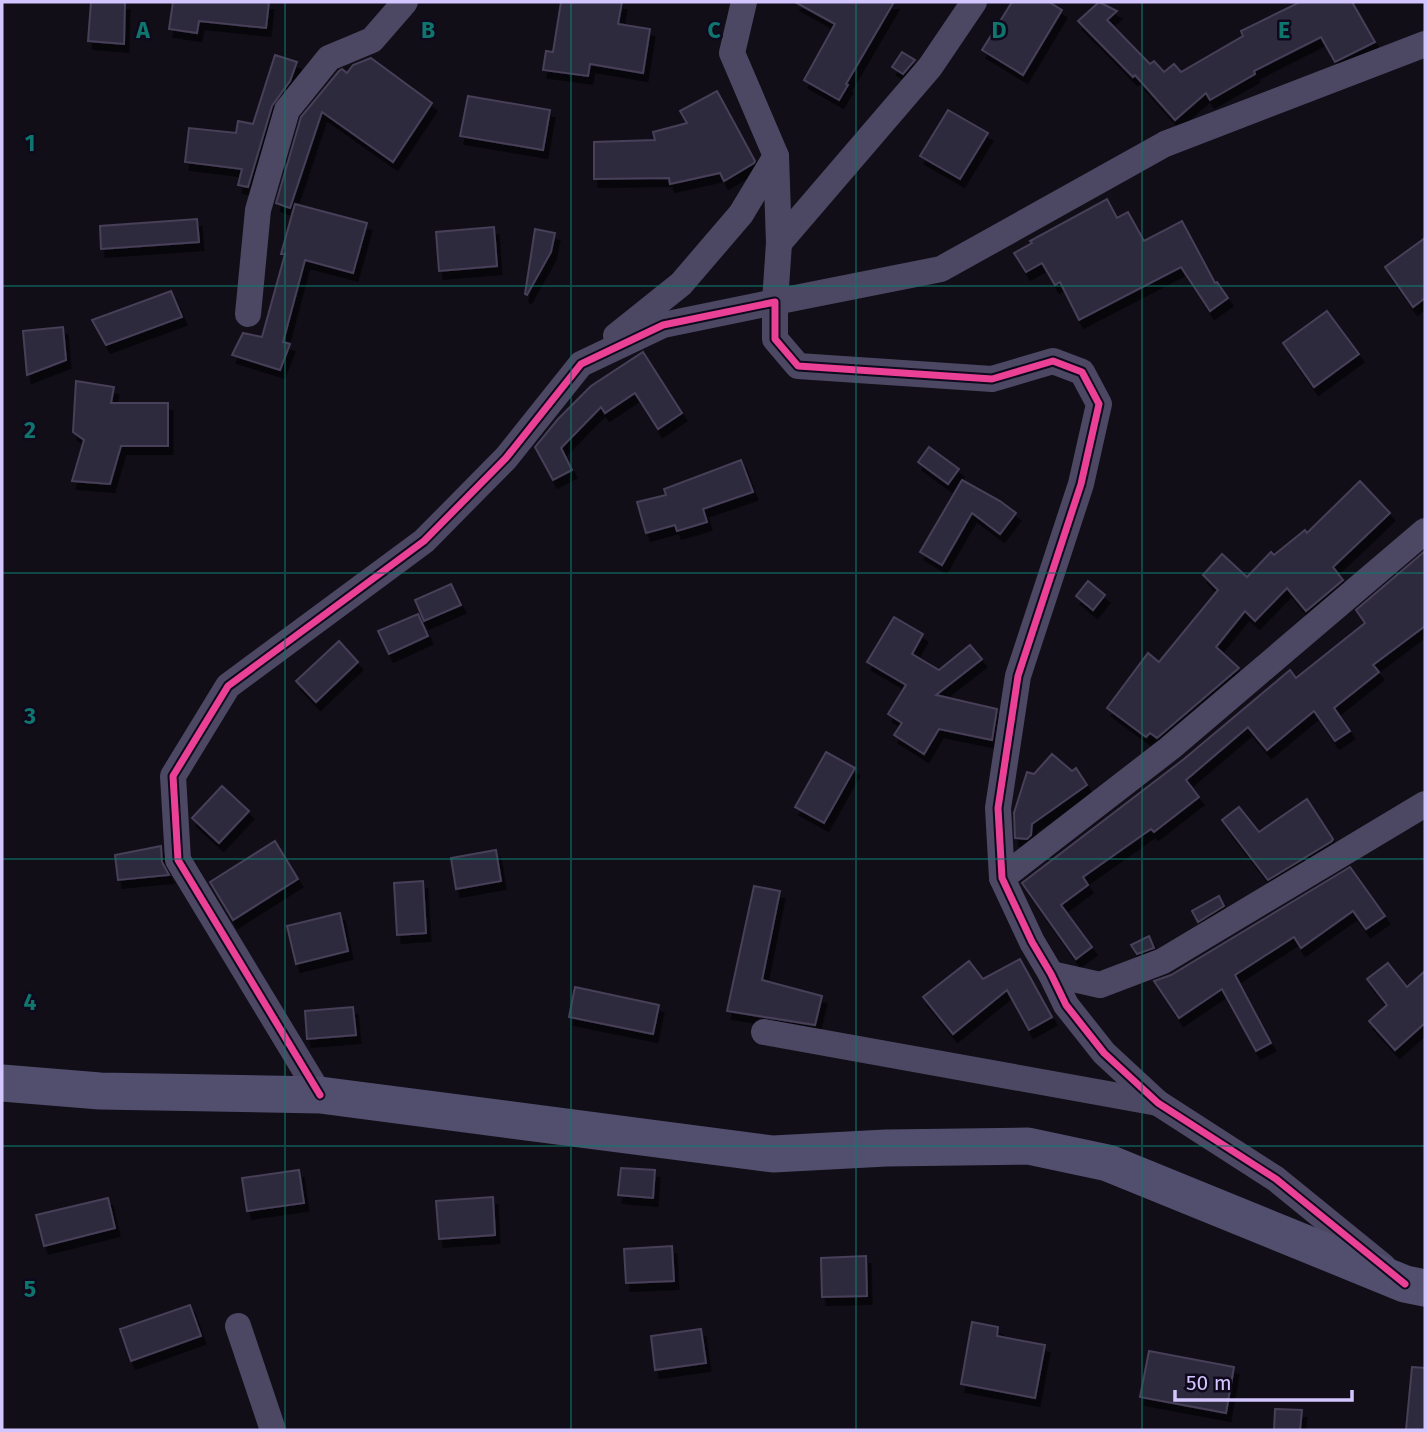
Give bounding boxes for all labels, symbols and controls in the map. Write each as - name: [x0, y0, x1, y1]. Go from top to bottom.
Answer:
- text: A: [135, 16, 150, 44]
- text: B: [421, 16, 435, 44]
- text: C: [707, 16, 721, 44]
- text: D: [992, 16, 1007, 44]
- text: E: [1278, 16, 1290, 44]
- text: 1: [25, 129, 35, 157]
- text: 2: [24, 416, 36, 444]
- text: 3: [23, 702, 36, 730]
- text: 4: [24, 988, 37, 1016]
- text: 5: [24, 1275, 36, 1303]
- scale bar: [1175, 1358, 1352, 1402]
- text: 50 m: [1186, 1370, 1232, 1396]

